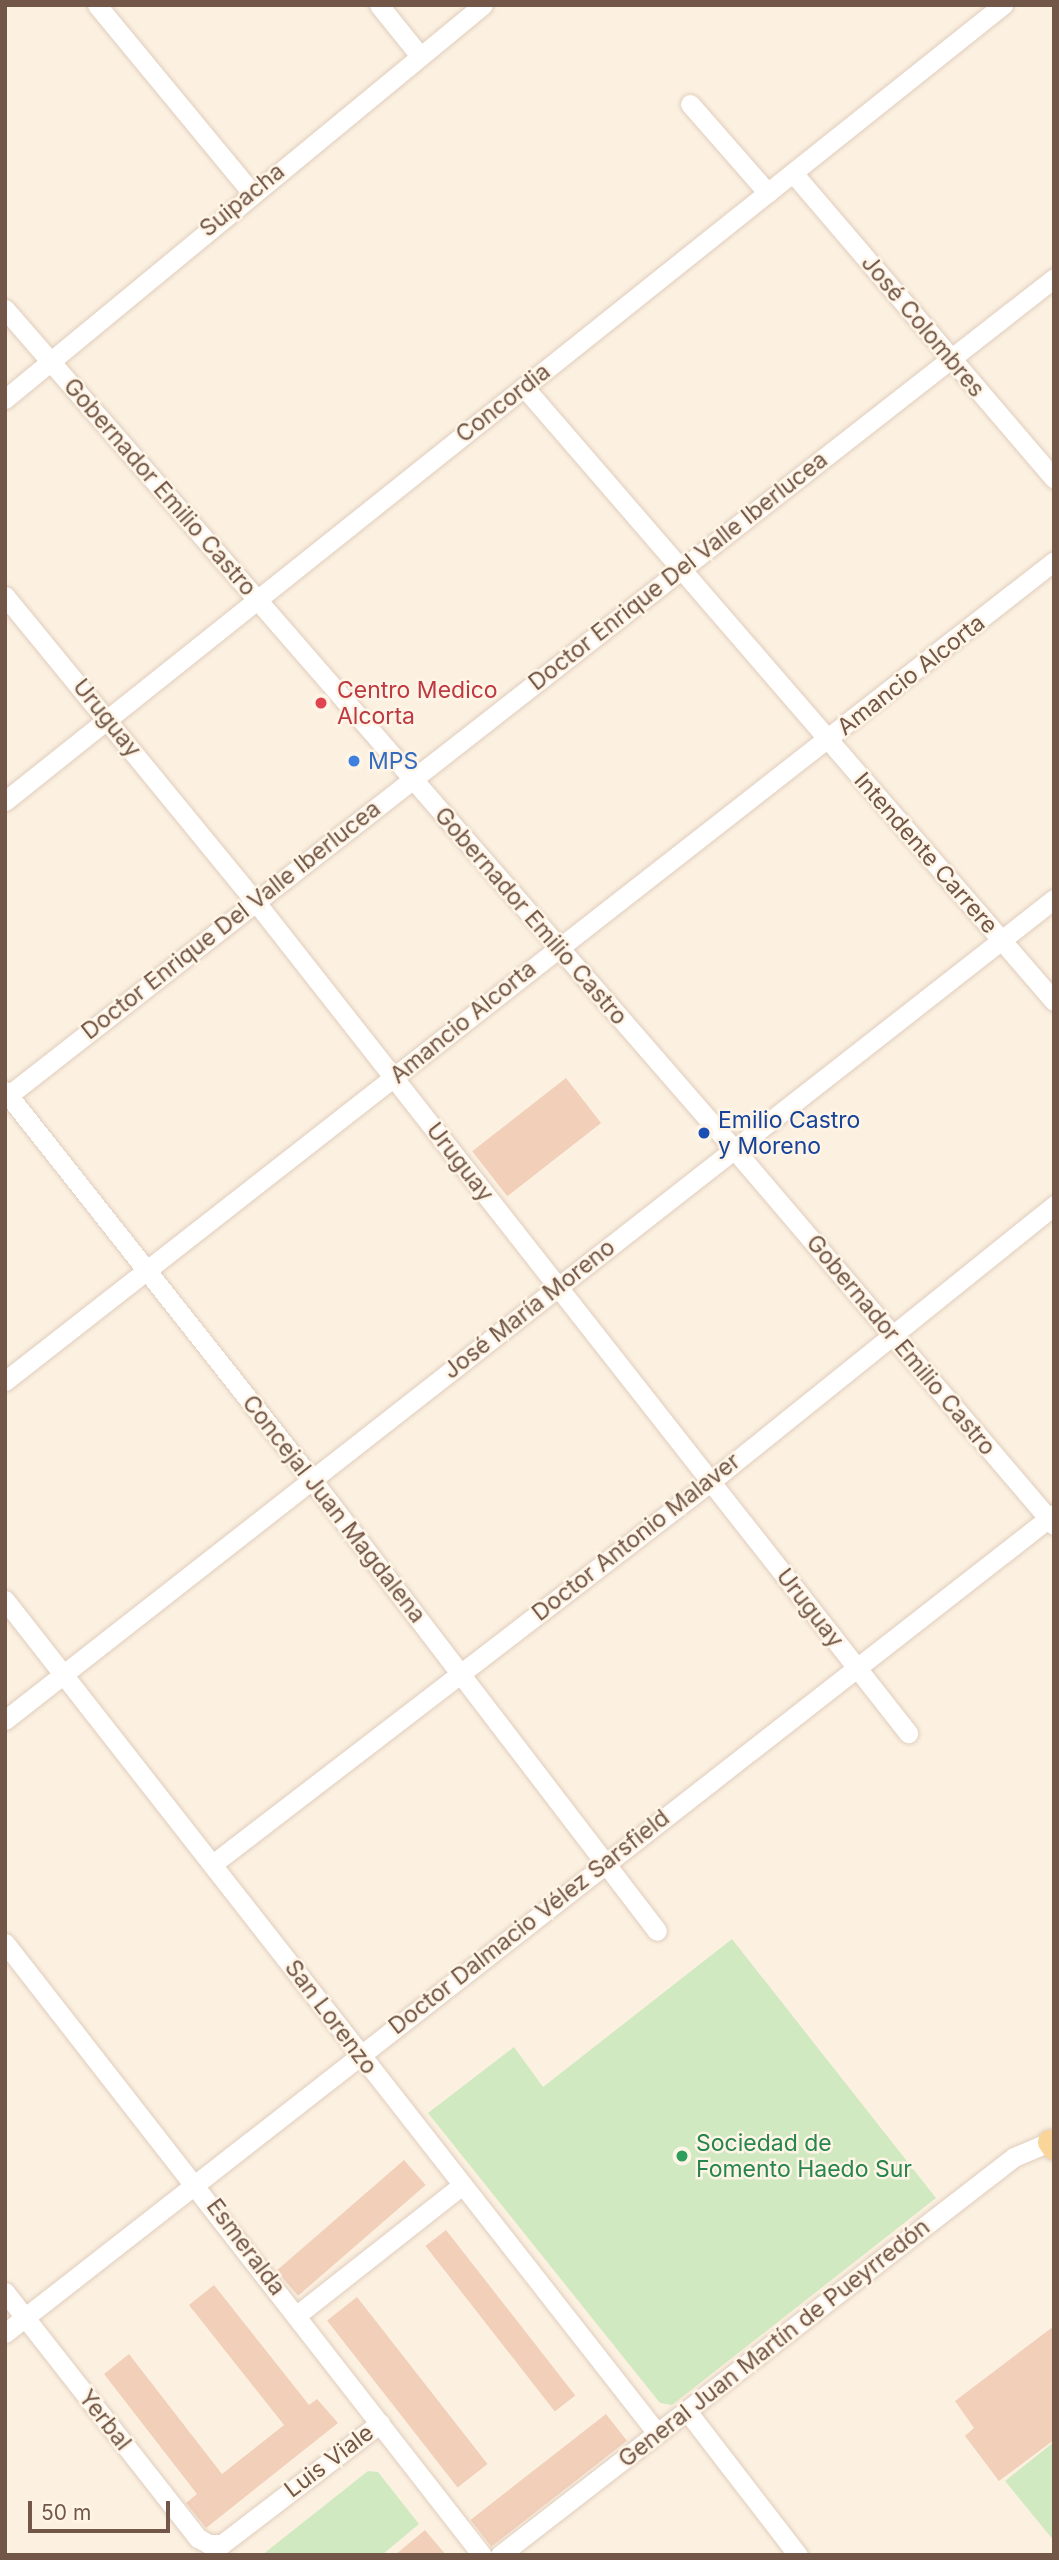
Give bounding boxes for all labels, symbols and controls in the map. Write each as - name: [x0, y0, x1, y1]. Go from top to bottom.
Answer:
- street label: Suipacha: [194, 158, 290, 242]
- street label: José Colombres: [856, 249, 990, 403]
- street label: Concordia: [450, 358, 556, 448]
- street label: Gobernador Emilio Castro: [58, 373, 262, 601]
- street label: Doctor Enrique Del Valle Iberlucea: [523, 446, 833, 696]
- street label: Amancio Alcorta: [832, 609, 990, 741]
- street label: Uruguay: [67, 673, 147, 763]
- place label: Centro Medico Alcorta: [337, 676, 498, 730]
- marker: Centro Medico Alcorta: [311, 693, 331, 713]
- place label: MPS: [368, 747, 418, 775]
- marker: MPS: [346, 753, 362, 769]
- street label: Intendente Carrere: [849, 767, 1003, 939]
- street label: Doctor Enrique Del Valle Iberlucea: [76, 795, 386, 1045]
- street label: Gobernador Emilio Castro: [429, 802, 633, 1030]
- street label: Amancio Alcorta: [385, 955, 541, 1089]
- place label: Emilio Castro y Moreno: [718, 1106, 860, 1160]
- street label: Uruguay: [421, 1117, 499, 1207]
- marker: Emilio Castro y Moreno: [696, 1125, 712, 1141]
- street label: Gobernador Emilio Castro: [801, 1229, 1001, 1461]
- street label: José María Moreno: [438, 1233, 620, 1385]
- street label: Concejal Juan Magdalena: [237, 1390, 431, 1628]
- street label: Doctor Antonio Malaver: [527, 1447, 745, 1627]
- street label: Uruguay: [771, 1563, 849, 1653]
- street label: Doctor Dalmacio Vélez Sarsfield: [383, 1804, 675, 2040]
- street label: San Lorenzo: [279, 1954, 383, 2080]
- place label: Sociedad de Fomento Haedo Sur: [696, 2129, 912, 2183]
- marker: Sociedad de Fomento Haedo Sur: [674, 2148, 690, 2164]
- street label: Esmeralda: [201, 2193, 291, 2301]
- street label: General Juan Martín de Pueyrredón: [613, 2213, 935, 2473]
- street label: Yerbal: [73, 2384, 137, 2456]
- street label: Luis Viale: [279, 2419, 379, 2503]
- scale bar: [32, 2486, 173, 2530]
- text: 50 m: [41, 2500, 91, 2525]

